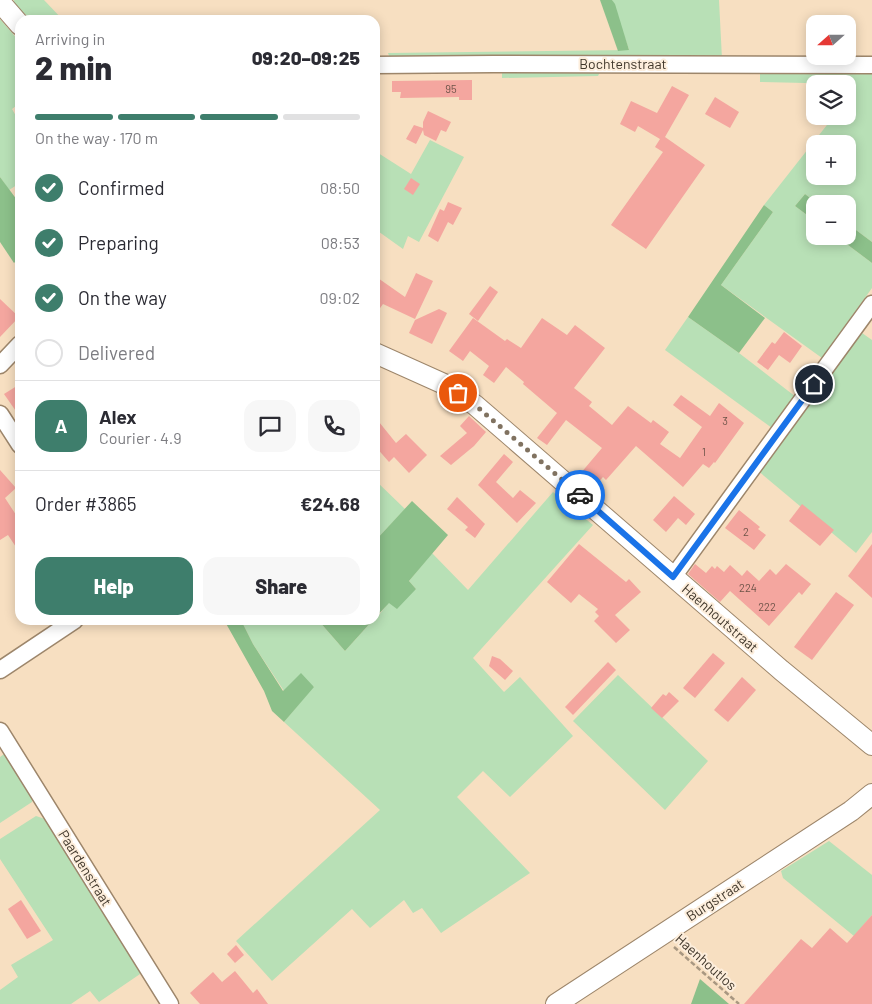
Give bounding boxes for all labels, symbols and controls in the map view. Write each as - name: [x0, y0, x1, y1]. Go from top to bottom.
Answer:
- north arrow: [806, 15, 856, 65]
- map controls: [806, 15, 856, 245]
- text: Arriving in: [35, 29, 105, 48]
- text: 09:20–09:25: [252, 46, 360, 69]
- text: 2 min: [35, 48, 112, 86]
- street label: Bochtenstraat: [579, 55, 667, 72]
- button: layers: [806, 75, 856, 125]
- house number: 95: [445, 82, 457, 95]
- text: On the way · 170 m: [35, 128, 158, 147]
- button: +: [806, 135, 856, 185]
- icon: check: [35, 174, 63, 202]
- text: Confirmed: [78, 176, 165, 199]
- text: 08:50: [320, 178, 360, 197]
- button: −: [806, 195, 856, 245]
- icon: check: [35, 229, 63, 257]
- text: Preparing: [78, 231, 159, 254]
- text: 08:53: [321, 233, 360, 252]
- icon: check: [35, 284, 63, 312]
- text: On the way: [78, 286, 167, 309]
- text: 09:02: [320, 288, 360, 307]
- text: Delivered: [78, 341, 155, 364]
- pin: [793, 363, 835, 405]
- icon: home: [800, 370, 828, 398]
- pin: [437, 372, 479, 414]
- icon: bag: [444, 379, 472, 407]
- button: chat: [244, 400, 296, 452]
- button: phone: [308, 400, 360, 452]
- text: Alex: [99, 405, 137, 428]
- text: A: [55, 414, 67, 437]
- house number: 3: [722, 414, 728, 427]
- text: Courier · 4.9: [99, 428, 182, 447]
- house number: 1: [702, 445, 706, 458]
- courier: [555, 470, 605, 520]
- icon: car: [566, 481, 594, 509]
- text: Order #3865: [35, 492, 137, 515]
- text: €24.68: [300, 492, 360, 515]
- house number: 2: [743, 525, 749, 538]
- button: Help: [35, 557, 193, 615]
- button: Share: [203, 557, 360, 615]
- street label: Haenhoutstraat: [679, 580, 762, 655]
- house number: 224: [739, 581, 757, 594]
- house number: 222: [758, 600, 776, 613]
- street label: Paardenstraat: [55, 827, 116, 909]
- street label: Burgstraat: [683, 875, 746, 924]
- street label: Haenhoutlos: [672, 930, 741, 994]

